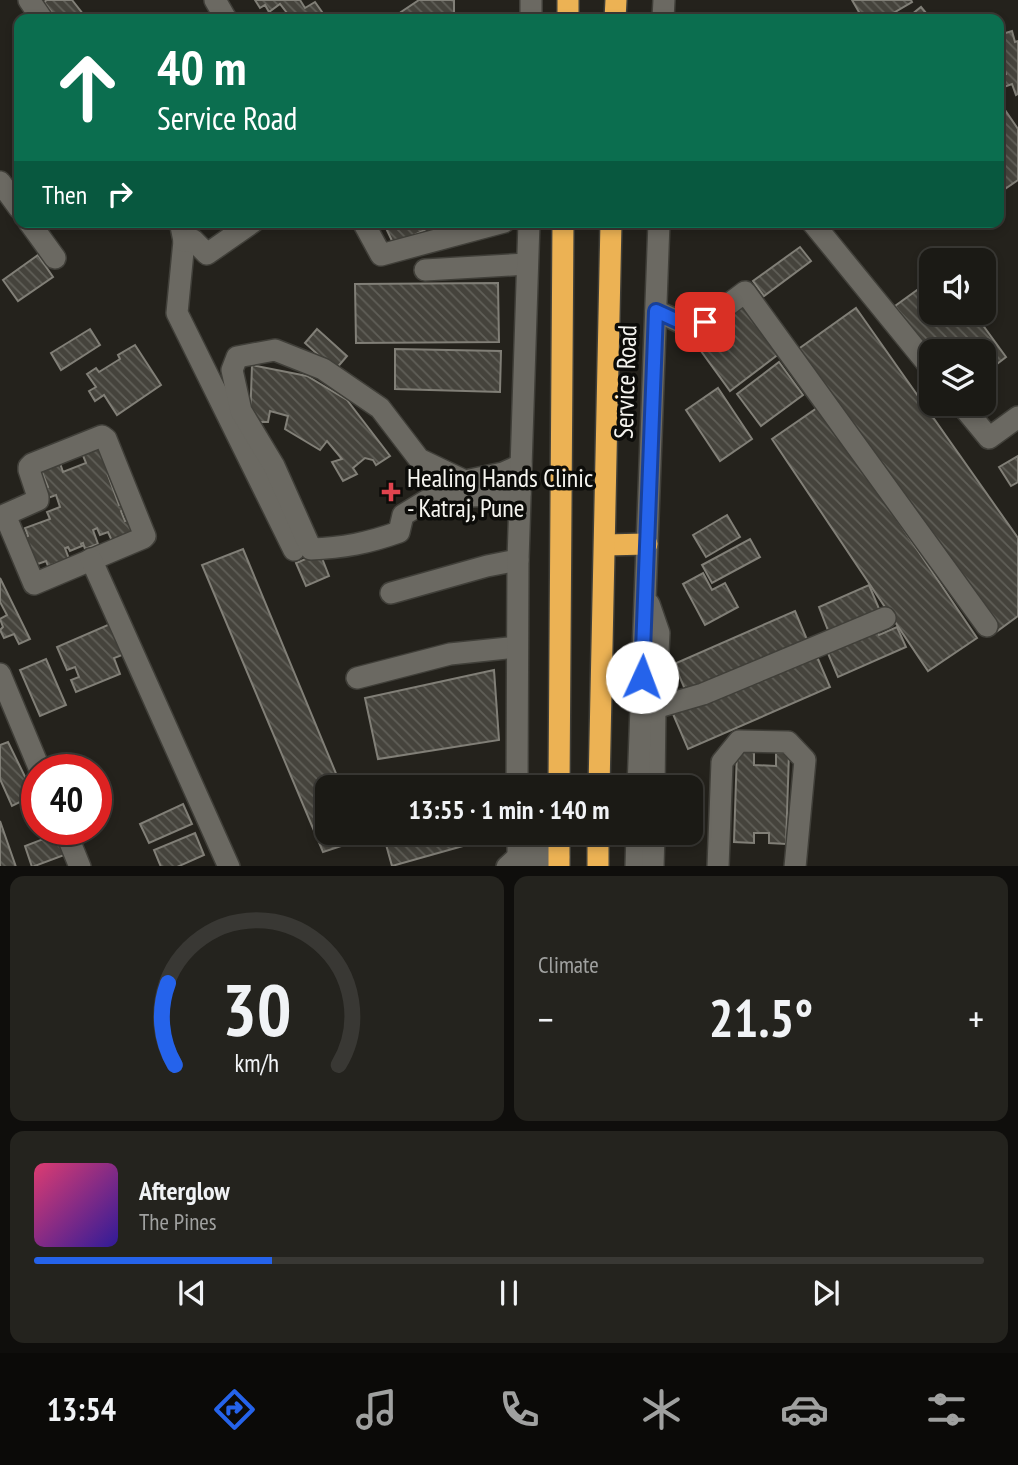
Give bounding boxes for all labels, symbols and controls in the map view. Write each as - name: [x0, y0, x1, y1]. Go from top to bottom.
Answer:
- text: 40 m: [157, 35, 246, 99]
- icon: ahead: [42, 42, 133, 133]
- text: Service Road: [157, 97, 297, 139]
- icon: right: [101, 175, 139, 213]
- text: Then: [42, 178, 87, 211]
- map controls: [919, 248, 996, 416]
- button: sound: [919, 248, 996, 325]
- pin: [675, 292, 735, 352]
- icon: arrive: [686, 303, 724, 341]
- street label: Service Road: [607, 324, 643, 440]
- button: layers: [919, 339, 996, 416]
- place label: Healing Hands Clinic - Katraj, Pune: [407, 461, 593, 524]
- marker: Healing Hands Clinic - Katraj, Pune: [381, 482, 401, 502]
- position arrow: [605, 640, 679, 714]
- speed limit sign: 40: [21, 754, 112, 845]
- text: 13:55 · 1 min · 140 m: [409, 793, 609, 826]
- text: Climate: [538, 950, 599, 979]
- text: 30: [222, 961, 292, 1055]
- text: 21.5°: [709, 984, 813, 1051]
- text: −: [538, 994, 554, 1043]
- text: +: [968, 994, 984, 1043]
- text: km/h: [235, 1046, 279, 1078]
- text: Afterglow: [139, 1174, 230, 1207]
- text: The Pines: [139, 1207, 217, 1236]
- icon: previous: [173, 1274, 211, 1312]
- icon: pause: [490, 1274, 528, 1312]
- icon: next: [807, 1274, 845, 1312]
- icon: directions: [210, 1385, 259, 1434]
- icon: music: [352, 1385, 401, 1434]
- icon: phone: [495, 1385, 544, 1434]
- icon: climate: [637, 1385, 686, 1434]
- icon: car: [780, 1385, 829, 1434]
- icon: filters: [922, 1385, 971, 1434]
- text: 13:54: [47, 1388, 116, 1430]

